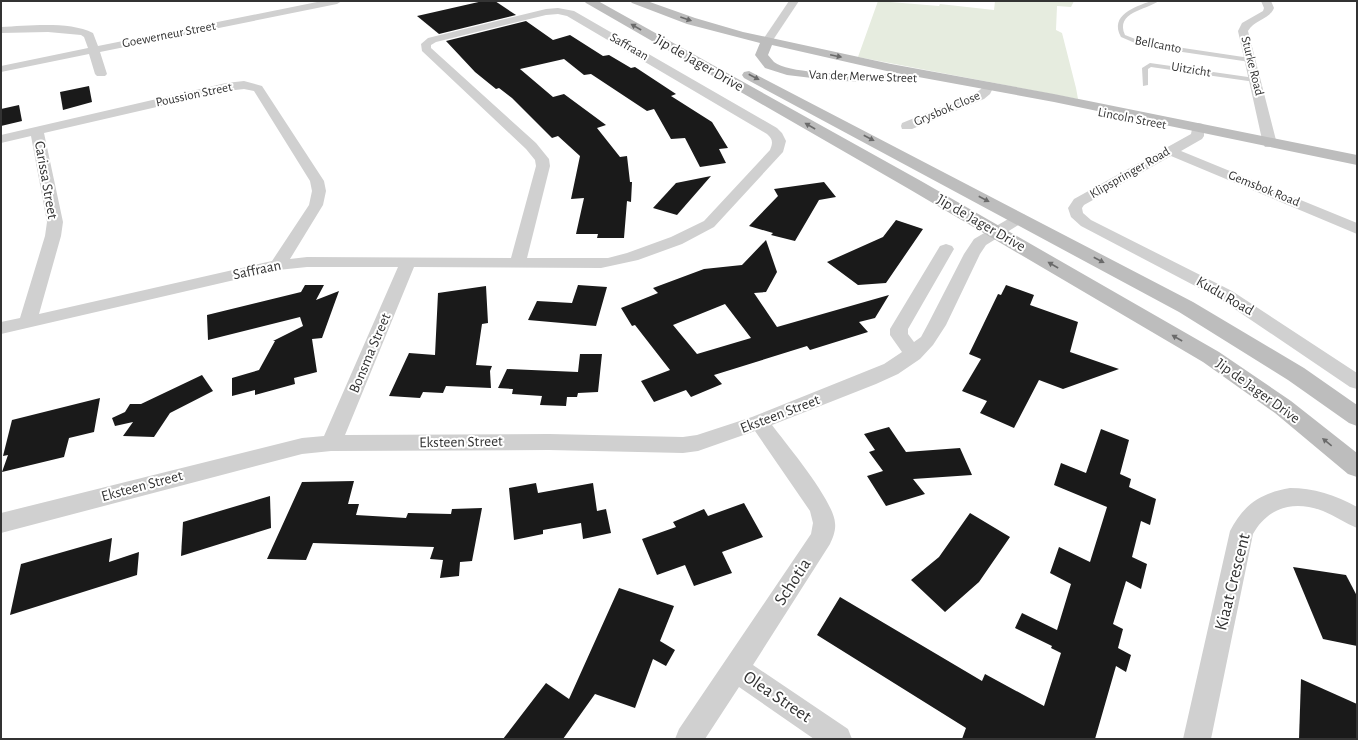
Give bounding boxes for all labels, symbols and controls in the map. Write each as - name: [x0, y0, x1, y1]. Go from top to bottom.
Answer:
- one-way arrow: [680, 16, 692, 22]
- street label: Goewerneur Street: [121, 20, 217, 50]
- one-way arrow: [630, 23, 642, 30]
- street label: Saffraan: [607, 31, 651, 63]
- street label: Jip de Jager Drive: [652, 32, 746, 94]
- street label: Bellcanto: [1134, 34, 1182, 56]
- street label: Sturke Road: [1238, 35, 1266, 97]
- one-way arrow: [830, 53, 842, 59]
- street label: Uitzicht: [1170, 60, 1212, 80]
- street label: Van der Merwe Street: [809, 69, 917, 85]
- one-way arrow: [749, 74, 760, 81]
- street label: Poussion Street: [155, 81, 233, 109]
- street label: Grysbok Close: [912, 89, 982, 129]
- street label: Lincoln Street: [1097, 106, 1167, 132]
- one-way arrow: [804, 122, 816, 129]
- one-way arrow: [863, 135, 875, 142]
- street label: Carissa Street: [32, 140, 60, 220]
- street label: Klipspringer Road: [1088, 145, 1172, 201]
- street label: Gemsbok Road: [1226, 169, 1302, 209]
- street label: Jip de Jager Drive: [934, 192, 1028, 254]
- one-way arrow: [978, 196, 990, 202]
- one-way arrow: [1093, 257, 1105, 264]
- street label: Saffraan: [232, 258, 282, 282]
- one-way arrow: [1047, 262, 1059, 269]
- street label: Kudu Road: [1194, 274, 1256, 318]
- street label: Bonsma Street: [346, 311, 394, 395]
- one-way arrow: [1172, 334, 1183, 341]
- street label: Jip de Jager Drive: [1213, 356, 1303, 426]
- street label: Eksteen Street: [738, 392, 822, 436]
- street label: Eksteen Street: [419, 434, 503, 450]
- one-way arrow: [1321, 438, 1332, 447]
- street label: Eksteen Street: [100, 468, 184, 504]
- street label: Kiaat Crescent: [1212, 531, 1254, 632]
- street label: Schotia: [771, 555, 815, 609]
- street label: Olea Street: [740, 668, 815, 726]

